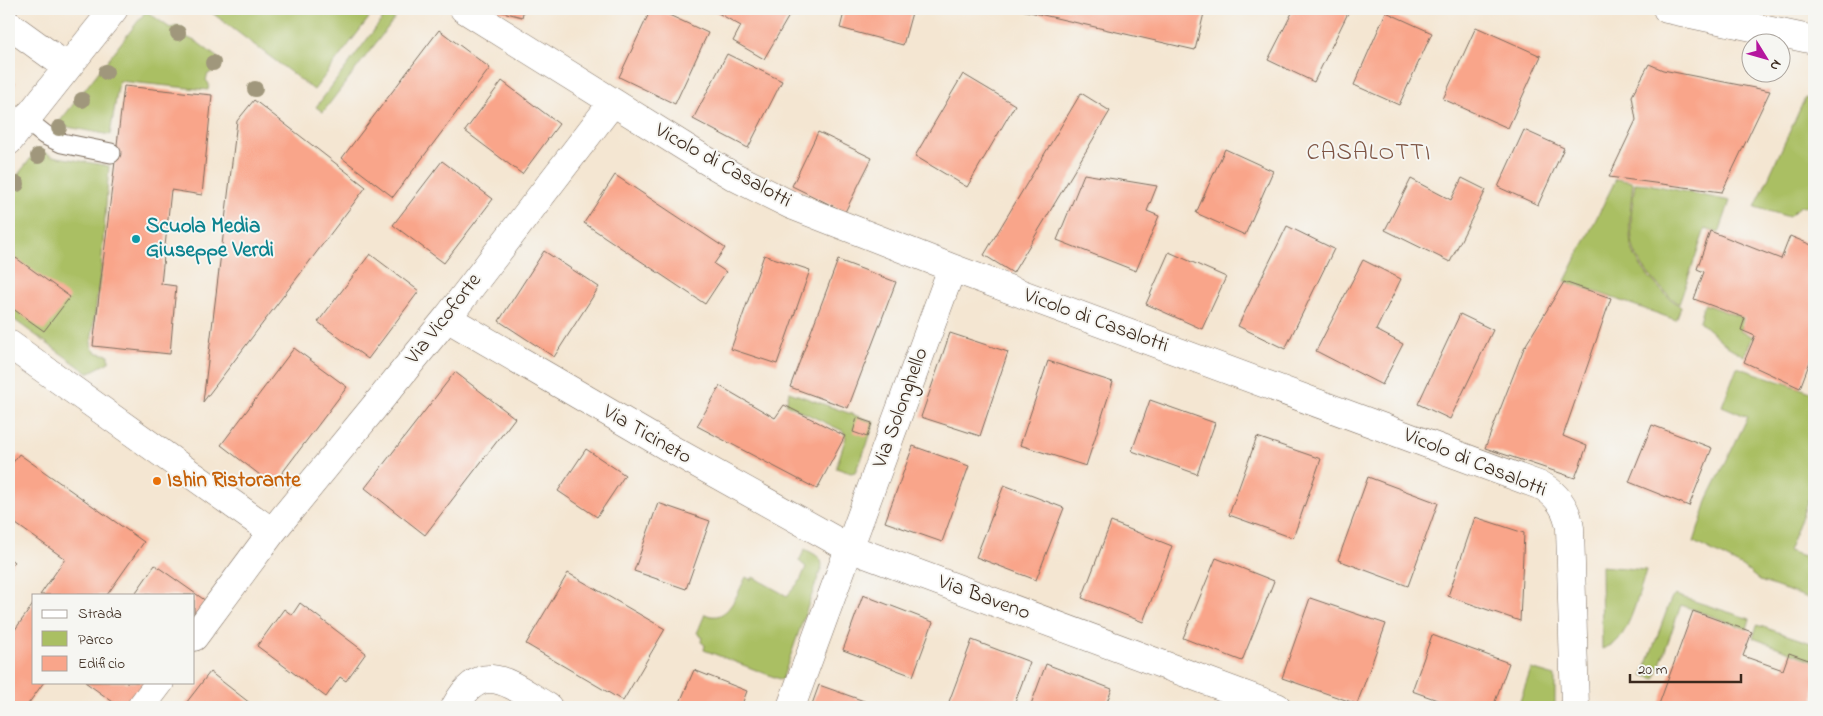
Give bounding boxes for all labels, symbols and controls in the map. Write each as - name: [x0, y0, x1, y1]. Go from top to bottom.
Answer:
- north arrow: [1740, 32, 1790, 82]
- text: N: [1764, 55, 1786, 75]
- street label: Vicolo di Casalotti: [648, 116, 797, 216]
- district label: CASALOTTI: [1307, 136, 1431, 171]
- place label: Scuola Media Giuseppe Verdi: [146, 212, 274, 266]
- marker: Scuola Media Giuseppe Verdi: [130, 233, 142, 245]
- street label: Via Vicoforte: [398, 267, 490, 372]
- street label: Vicolo di Casalotti: [1018, 281, 1173, 361]
- street label: Via Solonghello: [865, 344, 939, 474]
- street label: Via Ticineto: [596, 397, 697, 473]
- street label: Vicolo di Casalotti: [1398, 420, 1551, 505]
- place label: Ishin Ristorante: [167, 466, 301, 496]
- marker: Ishin Ristorante: [151, 475, 163, 487]
- street label: Via Baveno: [933, 567, 1034, 629]
- legend: [32, 594, 195, 684]
- text: Strada: [78, 603, 122, 625]
- text: Parco: [78, 629, 113, 651]
- scale bar: [1630, 651, 1742, 683]
- text: Edificio: [78, 653, 125, 675]
- text: 20 m: [1638, 659, 1668, 681]

